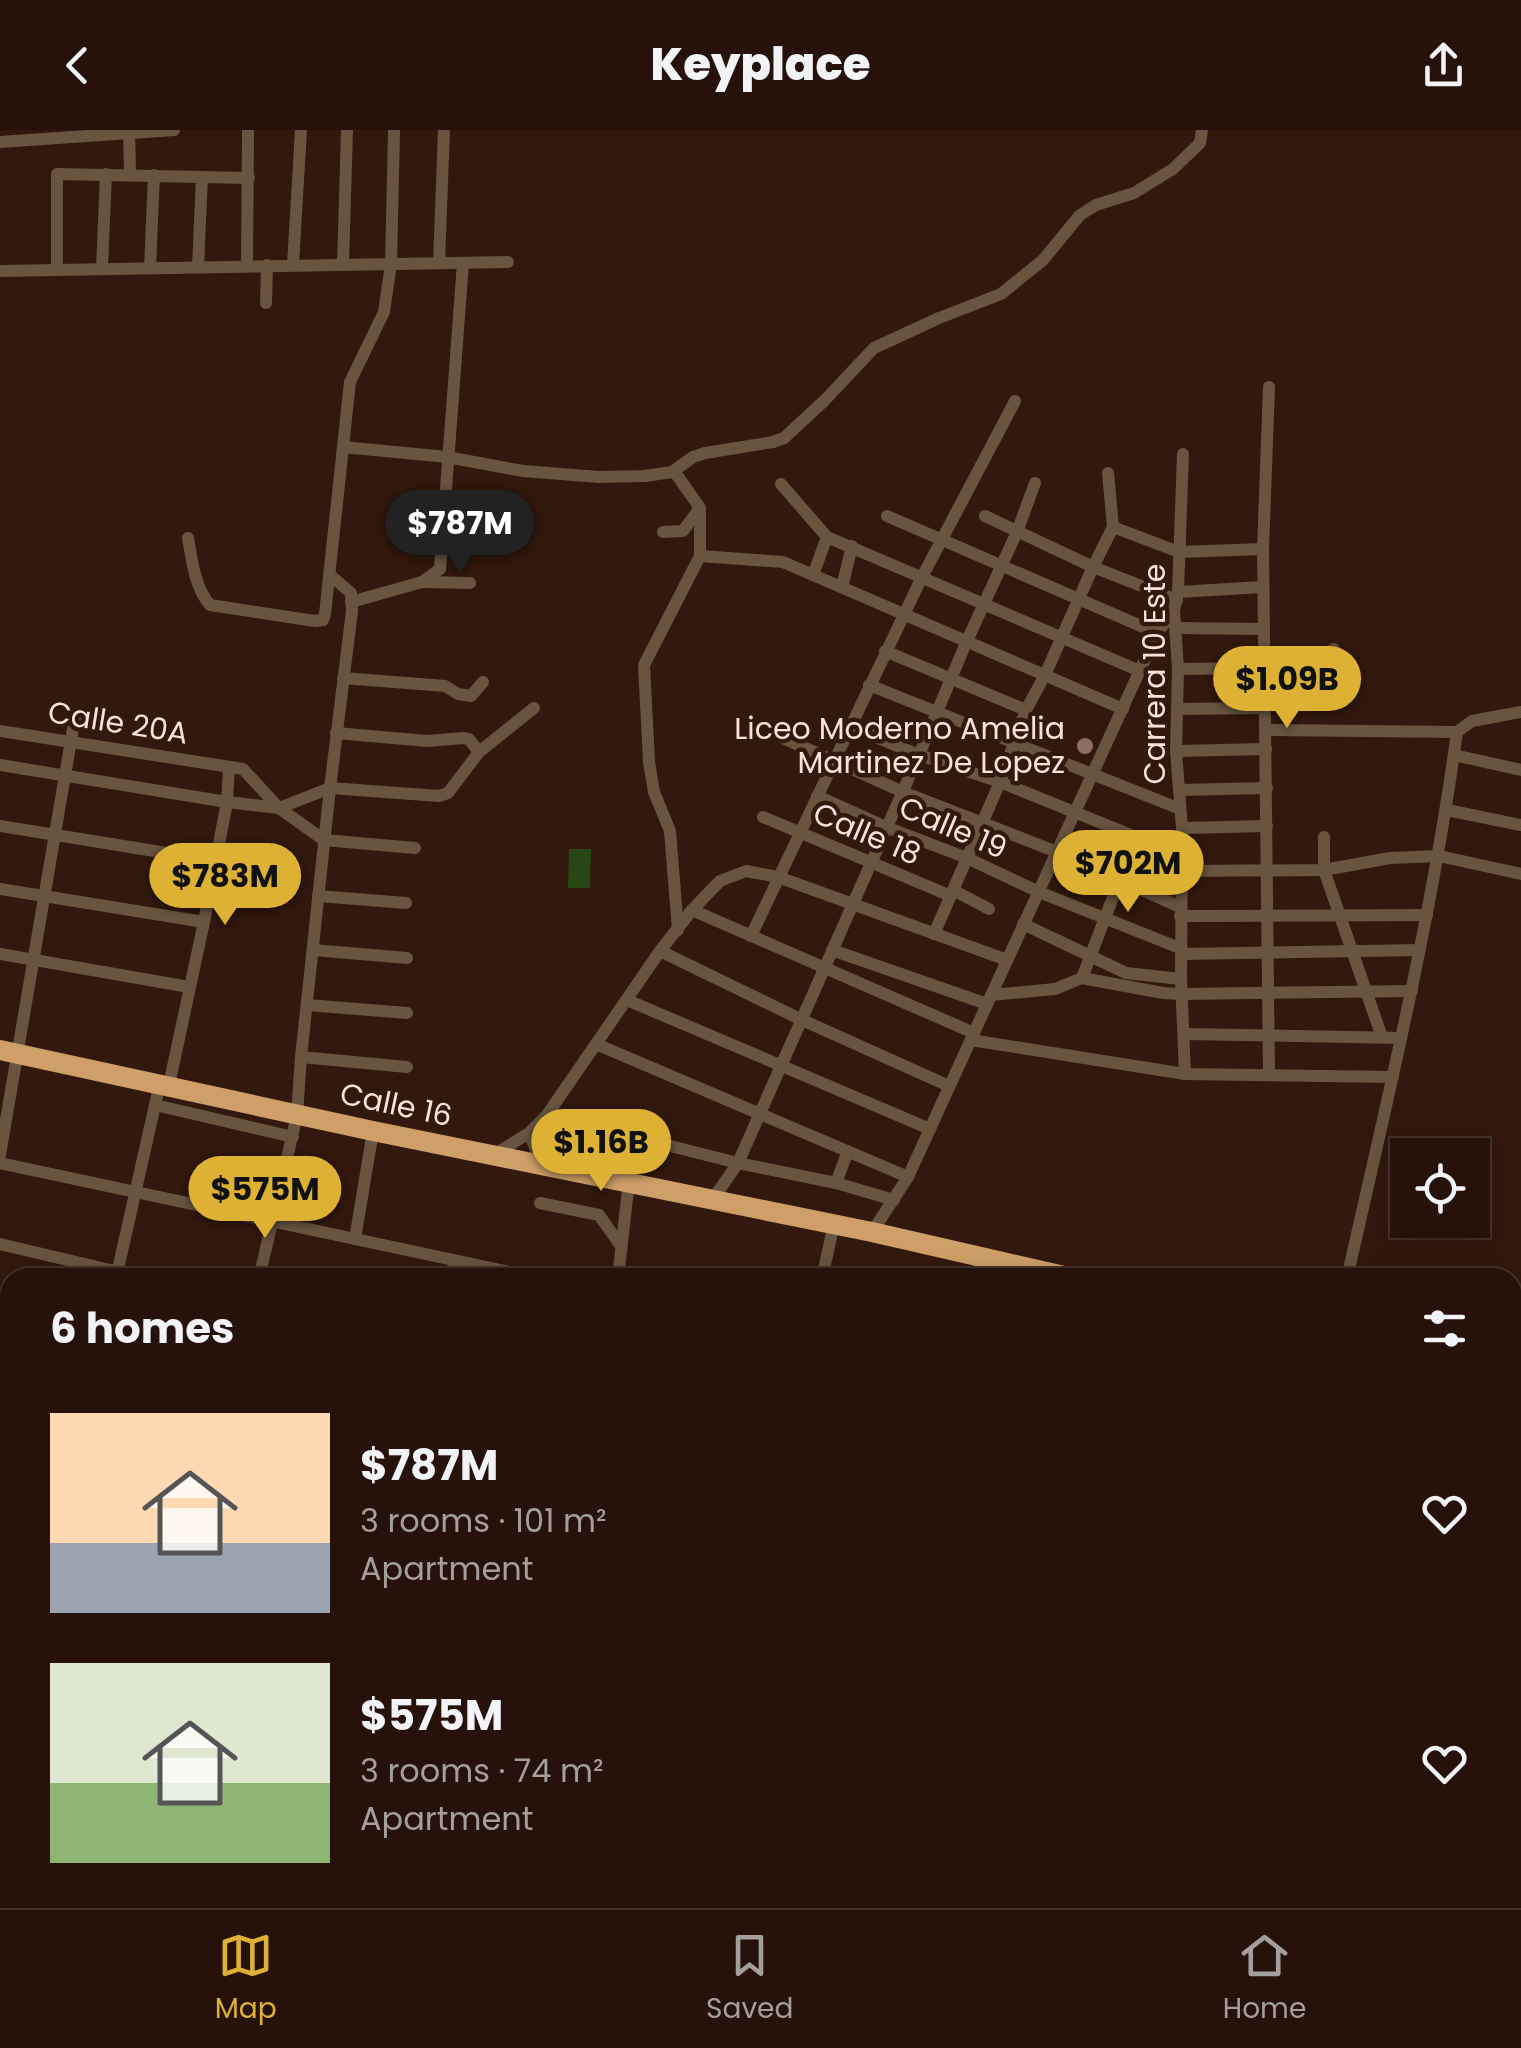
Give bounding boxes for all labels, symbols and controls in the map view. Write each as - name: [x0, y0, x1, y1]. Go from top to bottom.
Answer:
- text: Keyplace: [651, 33, 870, 96]
- icon: back: [50, 38, 105, 93]
- icon: share: [1416, 38, 1471, 93]
- pin: $787M: [390, 490, 530, 575]
- text: $787M: [407, 500, 513, 545]
- street label: Carrera 10 Este: [1133, 564, 1176, 784]
- pin: $1.09B: [1206, 646, 1368, 731]
- text: $1.09B: [1235, 656, 1339, 701]
- street label: Calle 20A: [45, 690, 191, 755]
- place label: Liceo Moderno Amelia Martinez De Lopez: [734, 707, 1065, 784]
- marker: Liceo Moderno Amelia Martinez De Lopez: [1074, 735, 1096, 757]
- street label: Calle 19: [893, 786, 1014, 869]
- street label: Calle 18: [807, 792, 928, 875]
- pin: $702M: [1058, 830, 1198, 915]
- text: $702M: [1075, 840, 1181, 885]
- pin: $783M: [155, 843, 295, 928]
- text: $783M: [171, 853, 279, 898]
- street label: Calle 16: [336, 1072, 456, 1137]
- pin: $1.16B: [520, 1109, 682, 1194]
- text: $1.16B: [553, 1119, 649, 1164]
- map controls: [1390, 1138, 1490, 1238]
- button: locate: [1390, 1138, 1490, 1238]
- pin: $575M: [195, 1156, 335, 1241]
- text: $575M: [210, 1166, 320, 1211]
- text: 6 homes: [50, 1299, 235, 1358]
- icon: filters: [1417, 1301, 1472, 1356]
- text: $787M: [360, 1436, 498, 1495]
- icon: home: [130, 1453, 250, 1573]
- icon: heart: [1417, 1486, 1472, 1541]
- text: 3 rooms · 101 m²: [360, 1498, 606, 1543]
- text: Apartment: [360, 1546, 533, 1591]
- text: $575M: [360, 1686, 503, 1745]
- icon: home: [130, 1703, 250, 1823]
- icon: heart: [1417, 1736, 1472, 1791]
- text: 3 rooms · 74 m²: [360, 1748, 604, 1793]
- text: Apartment: [360, 1796, 533, 1841]
- tab: Map: [215, 1928, 277, 2030]
- tab: Saved: [706, 1928, 793, 2030]
- tab: Home: [1223, 1928, 1306, 2030]

